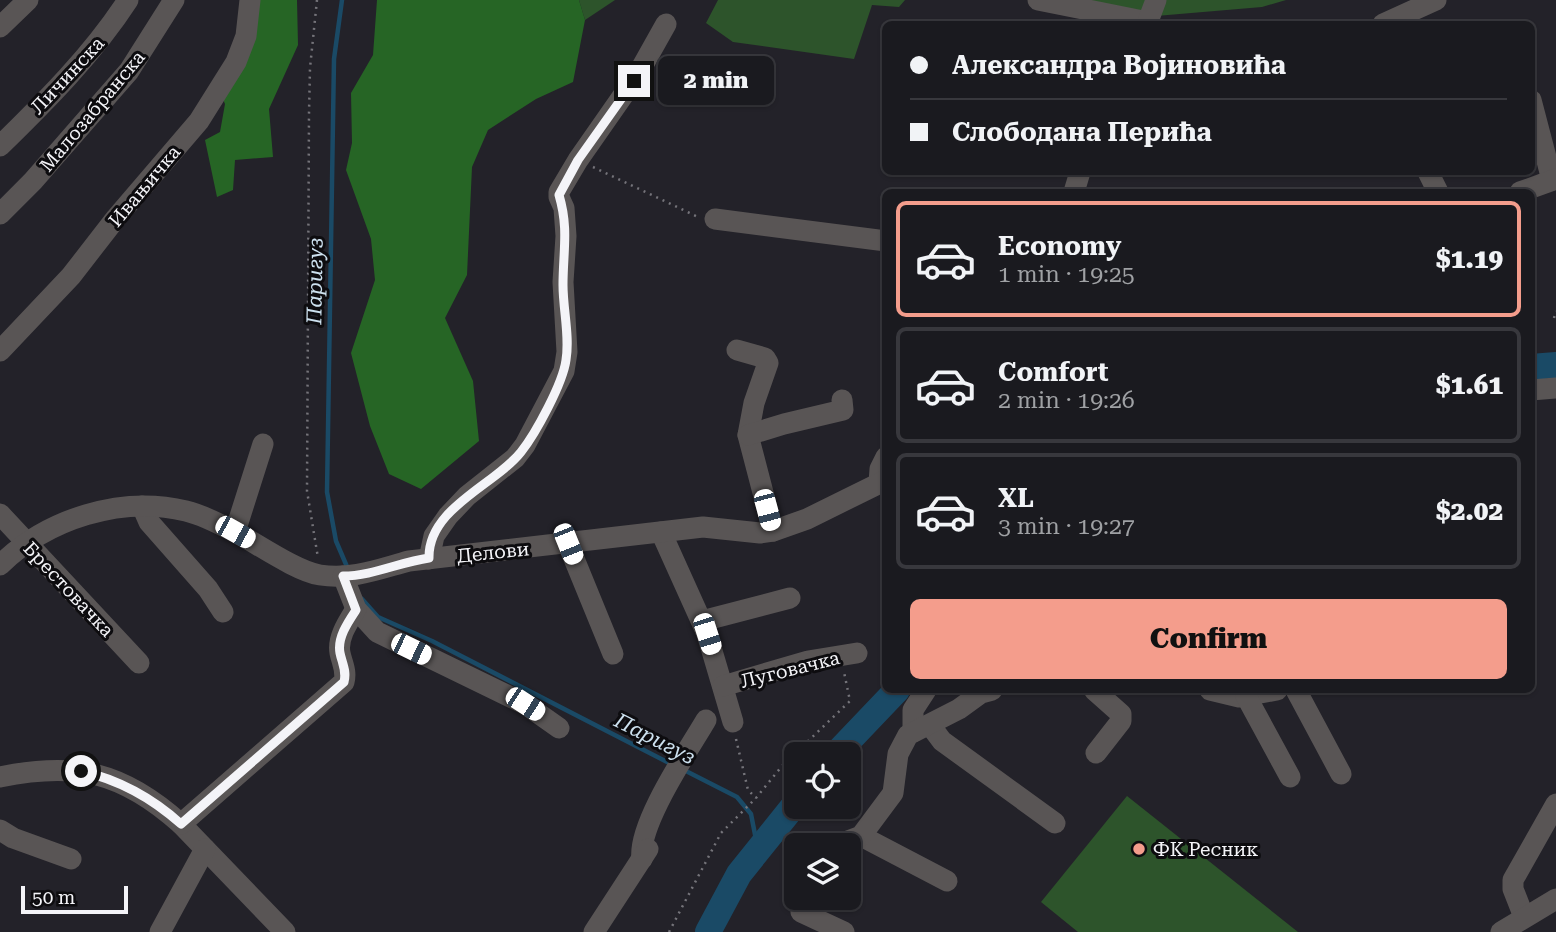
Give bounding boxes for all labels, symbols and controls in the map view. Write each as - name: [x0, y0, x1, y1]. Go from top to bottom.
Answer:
- street label: Личинска: [26, 32, 109, 119]
- street label: Малозабранска: [35, 46, 150, 177]
- text: Александра Војиновића: [952, 50, 1286, 80]
- callout: 2 min: [658, 56, 774, 106]
- route end: [618, 65, 650, 97]
- text: 2 min: [684, 67, 748, 94]
- text: Слободана Перића: [952, 117, 1212, 147]
- street label: Ивањичка: [104, 140, 186, 232]
- icon: car: [914, 228, 977, 291]
- text: Economy: [998, 231, 1121, 261]
- water label: Паригуз: [302, 237, 328, 326]
- text: $1.19: [1436, 244, 1503, 274]
- text: 1 min · 19:25: [998, 261, 1135, 288]
- icon: car: [914, 354, 977, 417]
- text: Comfort: [998, 357, 1108, 387]
- text: $1.61: [1436, 370, 1503, 400]
- text: 2 min · 19:26: [998, 387, 1135, 414]
- icon: car: [914, 480, 977, 543]
- text: XL: [998, 483, 1034, 513]
- car: [752, 487, 783, 533]
- text: $2.02: [1436, 496, 1503, 526]
- car: [212, 513, 259, 551]
- text: 3 min · 19:27: [998, 513, 1135, 540]
- car: [551, 521, 586, 567]
- street label: Брестовачка: [19, 537, 119, 642]
- street label: Делови: [456, 537, 531, 568]
- button: Confirm: [910, 599, 1507, 679]
- car: [691, 611, 724, 657]
- car: [388, 630, 435, 668]
- street label: Луговачка: [738, 646, 843, 693]
- car: [502, 684, 549, 724]
- water label: Паригуз: [610, 708, 699, 770]
- map controls: [784, 742, 861, 910]
- button: locate: [784, 742, 861, 819]
- route start: [65, 755, 97, 787]
- button: layers: [784, 833, 861, 910]
- place label: ФК Ресник: [1153, 838, 1258, 861]
- marker: ФК Ресник: [1131, 841, 1147, 857]
- scale bar: [21, 883, 128, 915]
- text: 50 m: [32, 886, 75, 909]

